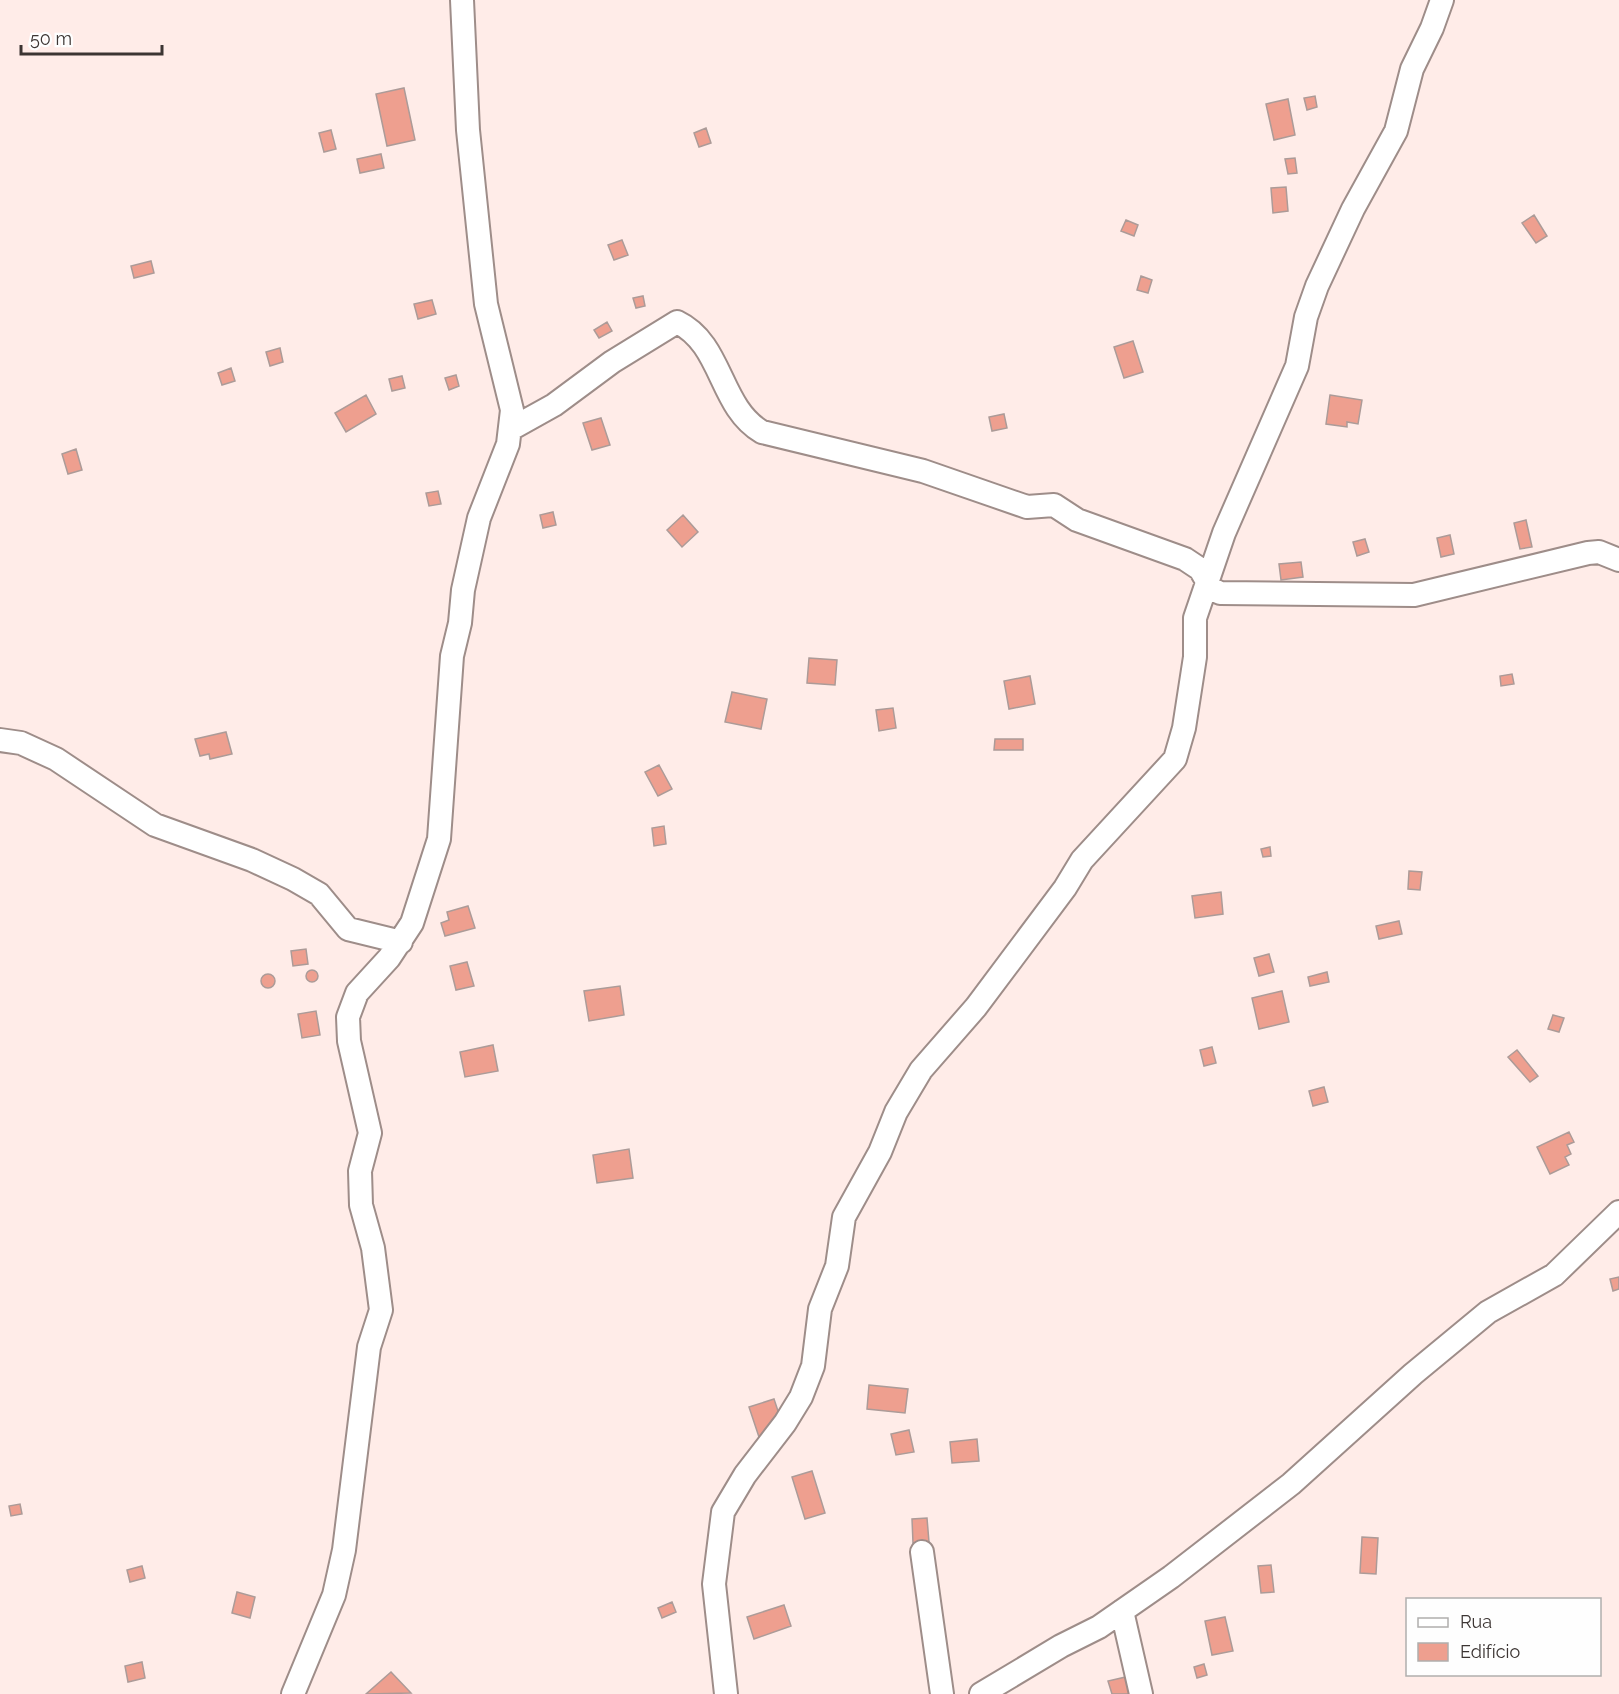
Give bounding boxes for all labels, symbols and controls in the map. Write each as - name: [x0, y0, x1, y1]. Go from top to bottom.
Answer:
- scale bar: [21, 18, 162, 56]
- text: 50 m: [30, 28, 72, 49]
- legend: [1406, 1598, 1601, 1676]
- text: Rua: [1460, 1611, 1492, 1632]
- text: Edifício: [1460, 1641, 1520, 1662]

